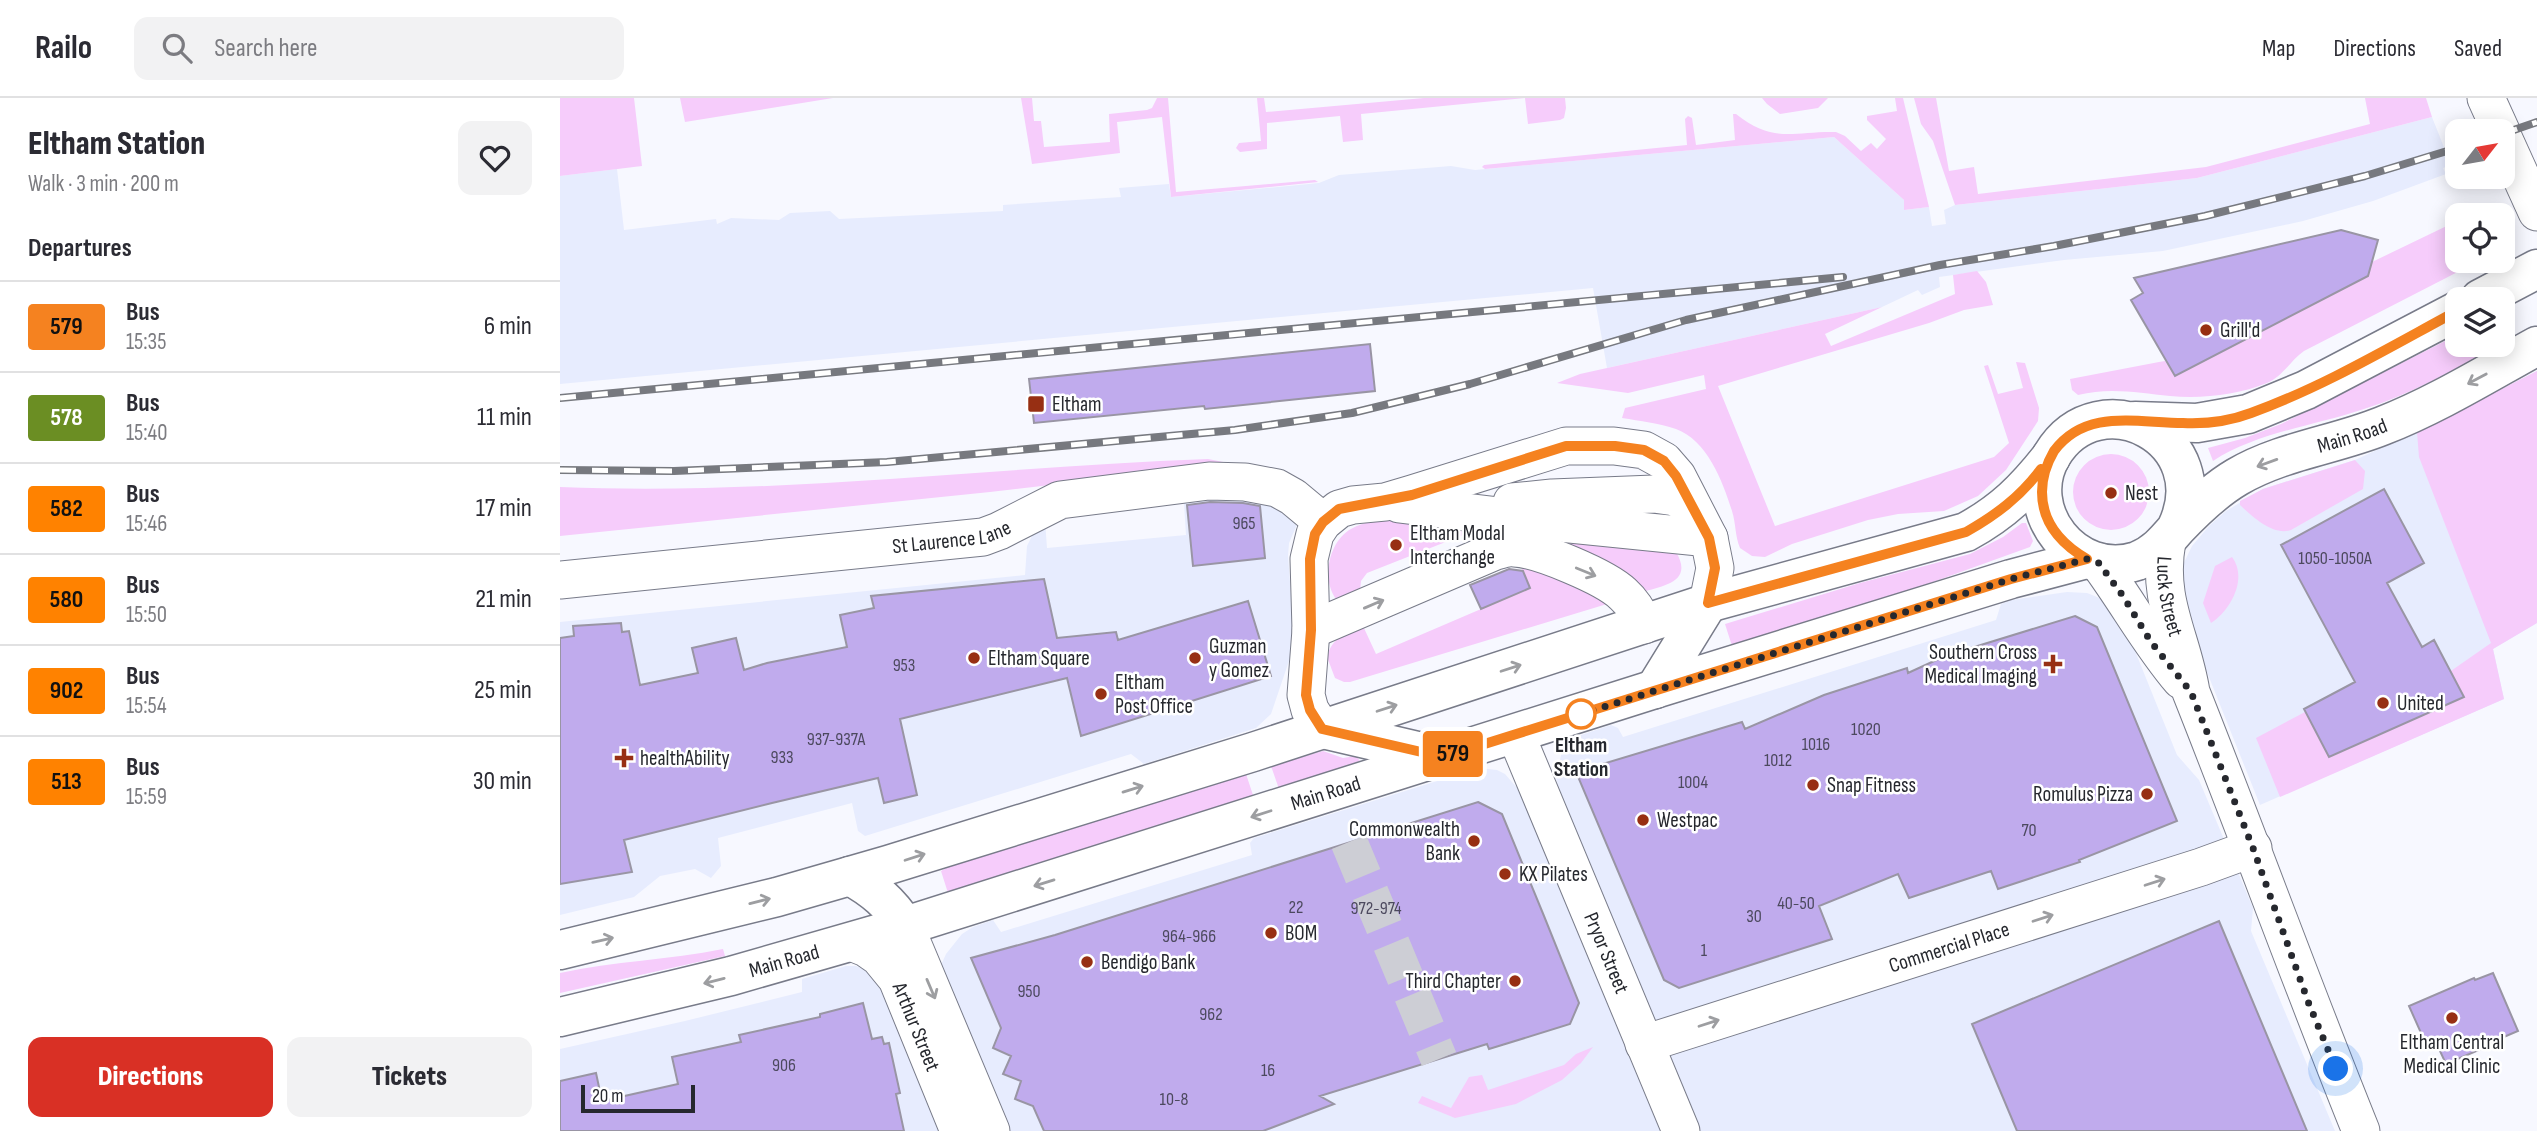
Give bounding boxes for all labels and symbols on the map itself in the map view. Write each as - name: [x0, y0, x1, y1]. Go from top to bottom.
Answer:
- north arrow: [2445, 119, 2515, 189]
- place label: Grill'd: [2220, 318, 2260, 343]
- marker: Grill'd: [2198, 322, 2214, 338]
- one-way arrow: [2467, 373, 2488, 386]
- place label: Eltham: [1052, 392, 1102, 417]
- marker: Eltham: [1026, 394, 1046, 414]
- street label: Main Road: [2314, 413, 2391, 458]
- one-way arrow: [2256, 458, 2278, 470]
- place label: Nest: [2125, 481, 2158, 506]
- marker: Nest: [2103, 485, 2119, 501]
- house number: 965: [1232, 513, 1256, 534]
- street label: St Laurence Lane: [891, 515, 1015, 559]
- place label: Eltham Modal Interchange: [1410, 521, 1505, 570]
- marker: Eltham Modal Interchange: [1388, 537, 1404, 553]
- house number: 1050-1050A: [2298, 548, 2372, 569]
- street label: Luck Street: [2152, 556, 2189, 639]
- one-way arrow: [1575, 567, 1597, 580]
- one-way arrow: [1363, 596, 1385, 609]
- place label: Guzman y Gomez: [1209, 634, 1270, 683]
- place label: Southern Cross Medical Imaging: [1925, 640, 2037, 689]
- place label: Eltham Square: [988, 646, 1090, 671]
- marker: Eltham Square: [966, 650, 982, 666]
- marker: Guzman y Gomez: [1187, 650, 1203, 666]
- marker: Southern Cross Medical Imaging: [2043, 654, 2063, 674]
- house number: 953: [893, 655, 915, 676]
- one-way arrow: [1500, 661, 1522, 674]
- place label: Eltham Post Office: [1115, 670, 1193, 719]
- marker: Eltham Post Office: [1093, 686, 1109, 702]
- place label: United: [2397, 691, 2444, 716]
- marker: United: [2375, 695, 2391, 711]
- marker: Eltham Station: [1566, 699, 1596, 729]
- one-way arrow: [1376, 701, 1398, 713]
- house number: 1020: [1851, 719, 1881, 740]
- house number: 937-937A: [807, 729, 866, 750]
- line badge: 579: [1413, 731, 1493, 777]
- place label: Eltham Station: [1554, 733, 1608, 782]
- house number: 1016: [1802, 734, 1830, 755]
- place label: healthAbility: [640, 746, 730, 771]
- house number: 933: [770, 747, 794, 768]
- marker: healthAbility: [614, 748, 634, 768]
- house number: 1012: [1764, 750, 1792, 771]
- street label: Main Road: [1288, 770, 1364, 816]
- house number: 1004: [1678, 772, 1708, 793]
- place label: Snap Fitness: [1827, 773, 1916, 798]
- marker: Snap Fitness: [1805, 777, 1821, 793]
- one-way arrow: [1121, 782, 1143, 795]
- place label: Romulus Pizza: [2033, 782, 2133, 807]
- marker: Romulus Pizza: [2139, 786, 2155, 802]
- place label: Westpac: [1657, 808, 1718, 833]
- one-way arrow: [1251, 809, 1273, 821]
- marker: Westpac: [1635, 812, 1651, 828]
- place label: Commonwealth Bank: [1349, 817, 1460, 866]
- house number: 70: [2021, 820, 2037, 841]
- marker: Commonwealth Bank: [1466, 833, 1482, 849]
- one-way arrow: [904, 850, 926, 862]
- place label: KX Pilates: [1519, 862, 1588, 887]
- marker: KX Pilates: [1497, 866, 1513, 882]
- one-way arrow: [2144, 875, 2166, 887]
- one-way arrow: [1034, 878, 1056, 890]
- house number: 40-50: [1777, 893, 1815, 914]
- one-way arrow: [748, 894, 771, 907]
- house number: 22: [1289, 897, 1303, 918]
- house number: 972-974: [1351, 898, 1402, 919]
- house number: 30: [1746, 906, 1762, 927]
- street label: Pryor Street: [1579, 909, 1635, 997]
- one-way arrow: [2032, 910, 2054, 923]
- street label: Commercial Place: [1886, 916, 2012, 978]
- place label: BOM: [1285, 921, 1317, 946]
- marker: BOM: [1263, 925, 1279, 941]
- house number: 964-966: [1162, 926, 1216, 947]
- one-way arrow: [591, 933, 614, 946]
- street label: Main Road: [746, 939, 822, 983]
- house number: 1: [1701, 940, 1708, 961]
- place label: Bendigo Bank: [1101, 950, 1195, 975]
- marker: Bendigo Bank: [1079, 954, 1095, 970]
- place label: Third Chapter: [1405, 969, 1501, 994]
- marker: Third Chapter: [1507, 973, 1523, 989]
- one-way arrow: [703, 975, 726, 988]
- street label: Arthur Street: [887, 978, 946, 1075]
- one-way arrow: [925, 978, 938, 1000]
- house number: 950: [1017, 981, 1041, 1002]
- house number: 962: [1199, 1004, 1223, 1025]
- marker: Eltham Central Medical Clinic: [2444, 1010, 2460, 1026]
- one-way arrow: [1698, 1016, 1720, 1028]
- place label: Eltham Central Medical Clinic: [2400, 1030, 2504, 1079]
- your location: [2318, 1051, 2353, 1086]
- house number: 906: [772, 1055, 796, 1076]
- house number: 16: [1261, 1060, 1275, 1081]
- scale bar: [581, 1082, 695, 1114]
- house number: 10-8: [1160, 1089, 1189, 1110]

